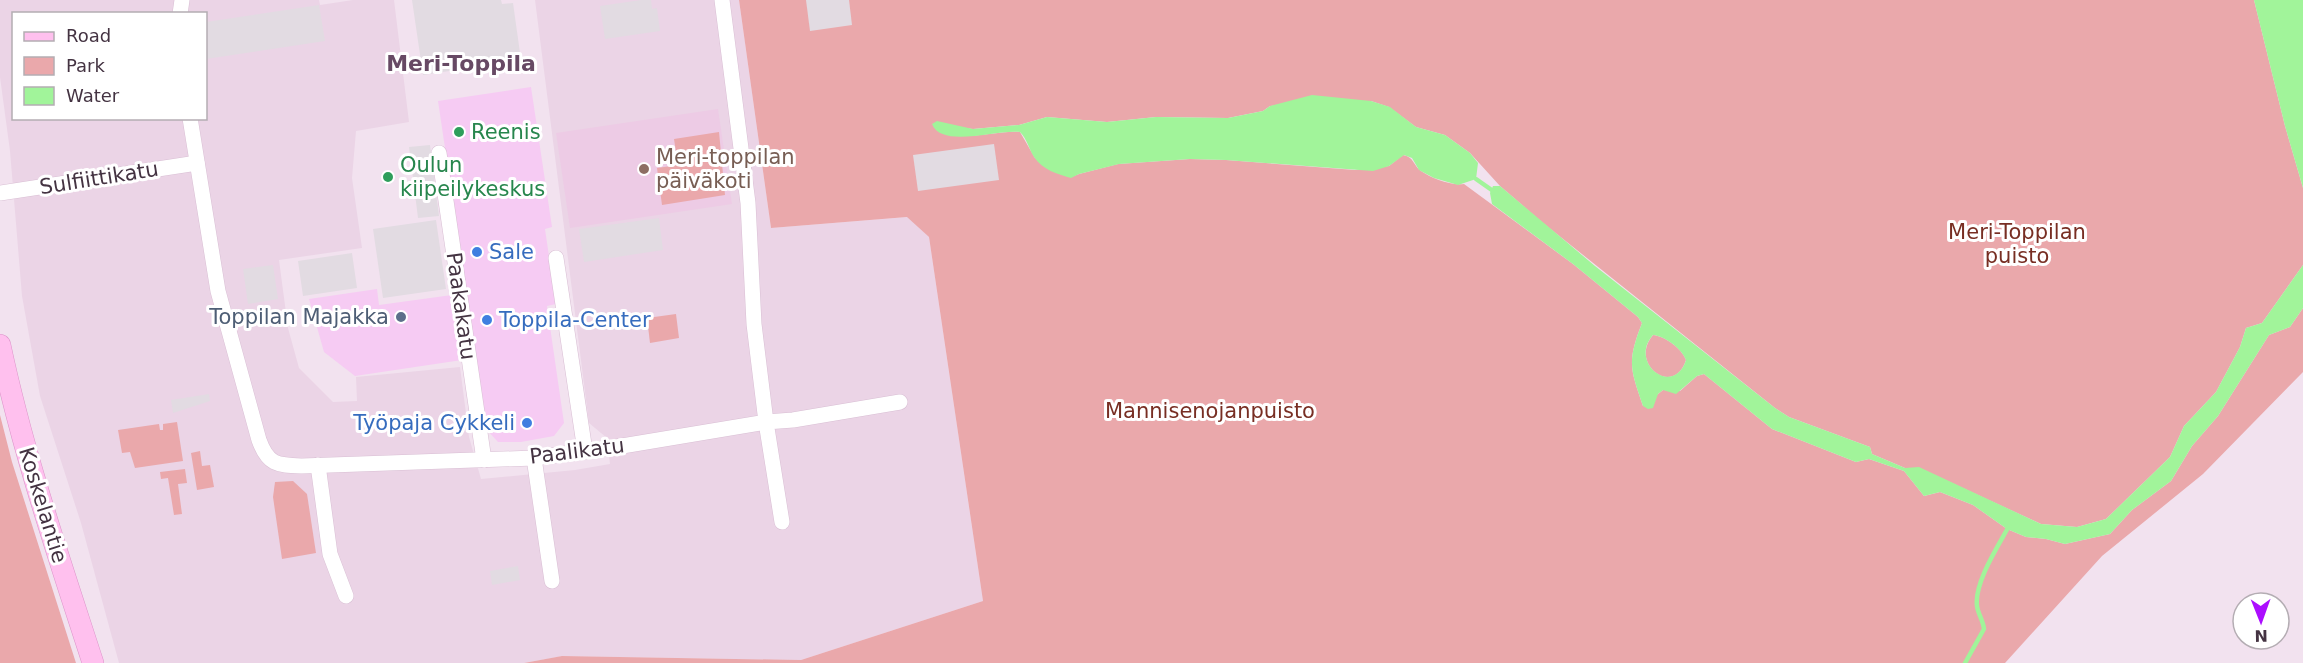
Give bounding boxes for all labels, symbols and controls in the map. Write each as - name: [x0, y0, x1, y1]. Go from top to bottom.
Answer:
- legend: [12, 12, 207, 120]
- text: Road: [66, 25, 111, 46]
- district label: Meri-Toppila: [386, 51, 536, 76]
- text: Park: [66, 55, 105, 76]
- text: Water: [66, 85, 120, 106]
- place label: Reenis: [471, 120, 541, 144]
- marker: Reenis: [452, 125, 466, 139]
- place label: Meri-toppilan päiväkoti: [656, 145, 795, 193]
- place label: Oulun kiipeilykeskus: [400, 153, 545, 201]
- street label: Sulfiittikatu: [38, 157, 160, 199]
- marker: Meri-toppilan päiväkoti: [637, 162, 651, 176]
- marker: Oulun kiipeilykeskus: [381, 170, 395, 184]
- park label: Meri-Toppilan puisto: [1948, 220, 2086, 268]
- place label: Sale: [489, 240, 534, 264]
- marker: Sale: [470, 245, 484, 259]
- street label: Paakakatu: [442, 251, 480, 361]
- place label: Toppilan Majakka: [208, 305, 389, 329]
- place label: Toppila-Center: [498, 308, 651, 332]
- marker: Toppilan Majakka: [394, 310, 408, 324]
- marker: Toppila-Center: [480, 313, 494, 327]
- park label: Mannisenojanpuisto: [1105, 399, 1315, 423]
- place label: Työpaja Cykkeli: [352, 411, 515, 435]
- marker: Työpaja Cykkeli: [520, 416, 534, 430]
- street label: Paalikatu: [528, 433, 626, 469]
- street label: Koskelantie: [14, 444, 72, 566]
- north arrow: [2231, 591, 2291, 651]
- text: N: [2254, 626, 2268, 645]

